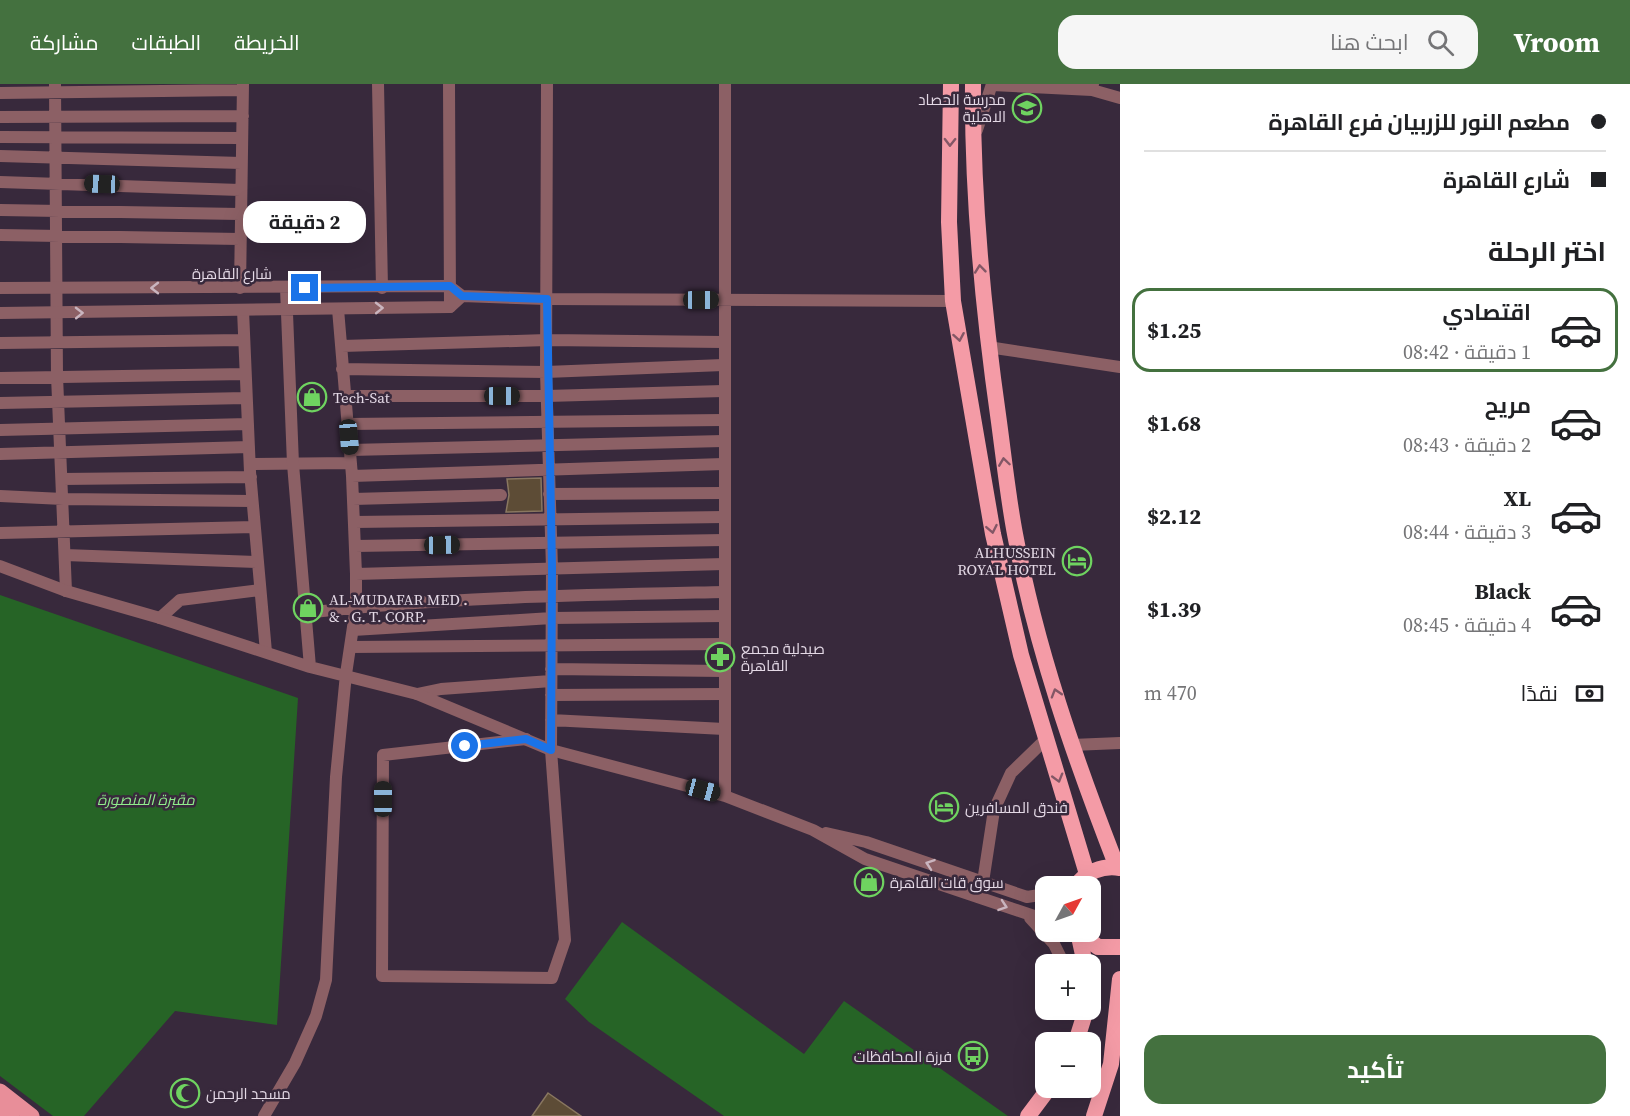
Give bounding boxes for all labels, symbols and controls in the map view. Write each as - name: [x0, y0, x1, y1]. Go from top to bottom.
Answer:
- search box: [1058, 15, 1478, 69]
- text: Vroom: [1514, 23, 1600, 61]
- icon: search: [1424, 26, 1457, 59]
- text: ابحث هنا: [1330, 27, 1409, 57]
- text: مشاركة: [30, 28, 99, 57]
- text: الطبقات: [132, 28, 201, 57]
- text: الخريطة: [234, 28, 300, 57]
- place label: مدرسة الحصاد الاهلية: [918, 89, 1006, 127]
- school or university icon: مدرسة الحصاد الاهلية: [1011, 92, 1043, 124]
- text: مطعم النور للزربيان فرع القاهرة: [1268, 107, 1570, 137]
- one-way arrow: [944, 138, 956, 147]
- text: شارع القاهرة: [1443, 165, 1570, 195]
- car: [84, 174, 120, 194]
- callout: 2 دقيقة: [244, 201, 366, 243]
- text: 2 دقيقة: [269, 208, 340, 236]
- text: اختر الرحلة: [1488, 233, 1606, 270]
- street label: شارع القاهرة: [192, 263, 272, 285]
- one-way arrow: [974, 264, 987, 273]
- route end: [291, 274, 318, 301]
- one-way arrow: [150, 282, 159, 294]
- car: [683, 291, 719, 309]
- text: اقتصادي: [1442, 297, 1531, 327]
- one-way arrow: [375, 302, 384, 314]
- icon: car: [1549, 303, 1603, 357]
- one-way arrow: [75, 307, 84, 320]
- text: $1.25: [1147, 315, 1201, 345]
- one-way arrow: [952, 331, 965, 341]
- text: 1 دقيقة · 08:42: [1403, 338, 1531, 366]
- shop icon: Tech-Sat: [296, 381, 328, 413]
- place label: Tech-Sat: [333, 387, 390, 408]
- car: [484, 387, 520, 405]
- text: مريح: [1485, 390, 1531, 420]
- icon: car: [1549, 396, 1603, 450]
- text: $1.68: [1147, 408, 1201, 438]
- car: [338, 418, 360, 456]
- text: 2 دقيقة · 08:43: [1403, 431, 1531, 459]
- one-way arrow: [999, 458, 1011, 467]
- text: XL: [1504, 483, 1531, 513]
- icon: car: [1549, 489, 1603, 543]
- text: $2.12: [1147, 501, 1201, 531]
- text: 3 دقيقة · 08:44: [1403, 518, 1531, 546]
- one-way arrow: [985, 524, 998, 534]
- car: [424, 536, 460, 554]
- place label: ALHUSSEIN ROYAL HOTEL: [957, 542, 1056, 580]
- hotel icon: ALHUSSEIN ROYAL HOTEL: [1061, 545, 1093, 577]
- text: Black: [1474, 576, 1531, 606]
- icon: car: [1549, 582, 1603, 636]
- place label: AL-MUDAFAR MED . & . G. T. CORP.: [329, 589, 468, 627]
- shop icon: AL-MUDAFAR MED . & . G. T. CORP.: [292, 592, 324, 624]
- text: $1.39: [1147, 594, 1201, 624]
- text: 4 دقيقة · 08:45: [1403, 611, 1531, 639]
- place label: صيدلية مجمع القاهرة: [741, 638, 825, 676]
- pharmacy icon: صيدلية مجمع القاهرة: [704, 641, 736, 673]
- icon: cash: [1573, 677, 1606, 710]
- text: نقدًا: [1520, 678, 1558, 708]
- text: 470 m: [1144, 679, 1197, 707]
- one-way arrow: [1051, 688, 1063, 699]
- route start: [451, 732, 478, 759]
- one-way arrow: [1051, 772, 1063, 783]
- car: [683, 777, 723, 803]
- car: [374, 781, 392, 817]
- park label: مقبرة المنصورة: [97, 789, 195, 810]
- hotel icon: فندق المسافرين: [928, 791, 960, 823]
- place label: فندق المسافرين: [965, 797, 1068, 818]
- one-way arrow: [925, 858, 936, 871]
- shop icon: سوق قات القاهرة: [853, 866, 885, 898]
- place label: سوق قات القاهرة: [890, 872, 1004, 893]
- north arrow: [1035, 876, 1101, 942]
- map controls: [1035, 876, 1101, 1098]
- one-way arrow: [997, 898, 1008, 911]
- button: +: [1035, 954, 1101, 1020]
- button: −: [1035, 1032, 1101, 1098]
- button: تأكيد: [1144, 1035, 1606, 1104]
- bus stop icon: فرزة المحافظات: [957, 1040, 989, 1072]
- place label: فرزة المحافظات: [854, 1046, 952, 1067]
- mosque icon: مسجد الرحمن: [169, 1077, 201, 1109]
- place label: مسجد الرحمن: [206, 1083, 291, 1104]

